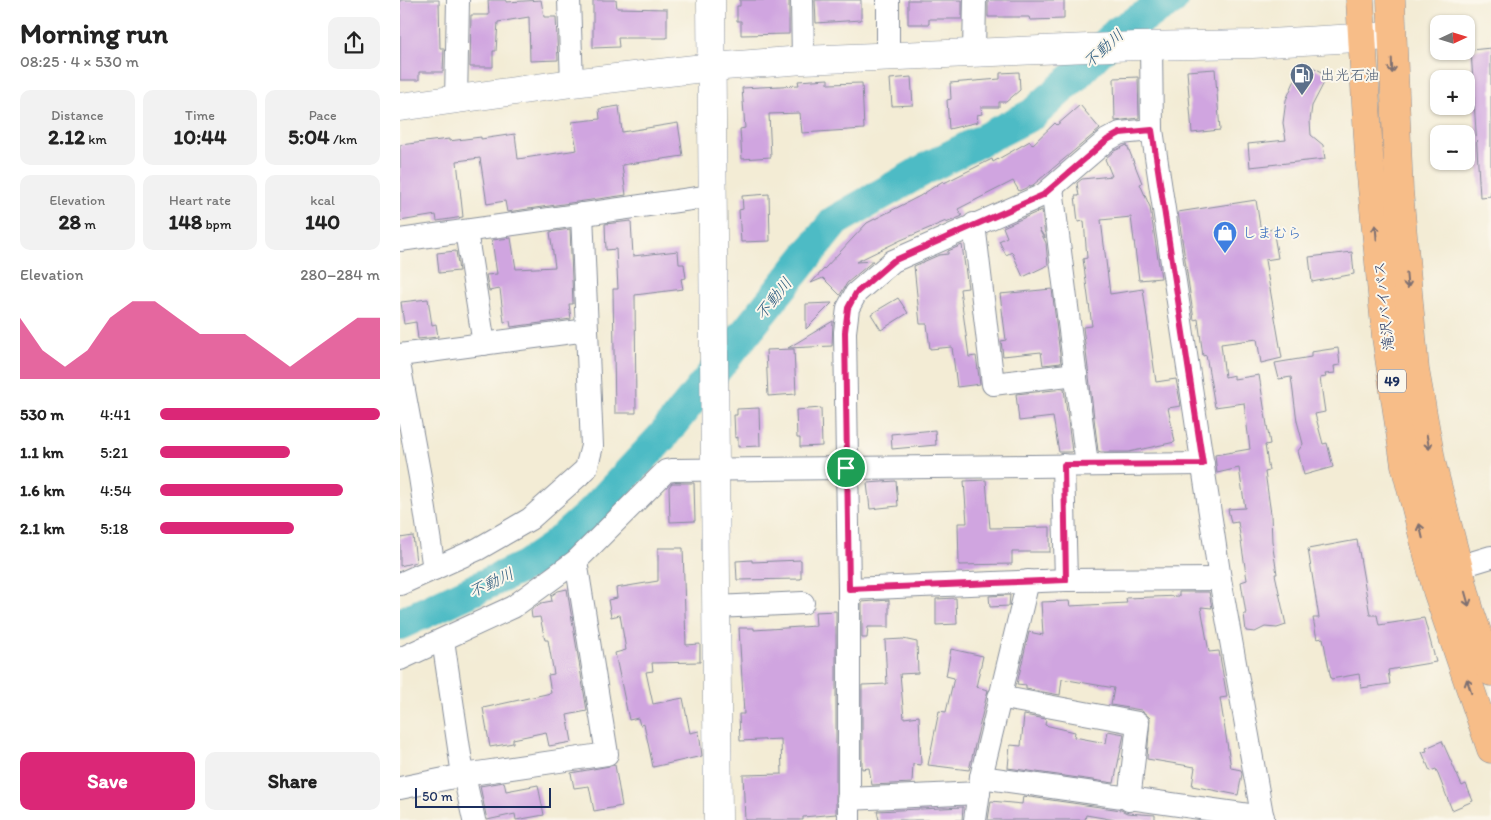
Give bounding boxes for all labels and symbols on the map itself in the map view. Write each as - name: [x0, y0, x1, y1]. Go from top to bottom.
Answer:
- north arrow: [1430, 15, 1475, 60]
- water label: 不動川: [1079, 25, 1128, 71]
- one-way arrow: [1388, 58, 1397, 74]
- fuel station icon: 出光石油: [1289, 62, 1315, 96]
- place label: 出光石油: [1320, 66, 1380, 84]
- shop icon: しまむら: [1212, 220, 1238, 254]
- place label: しまむら: [1242, 224, 1302, 242]
- one-way arrow: [1371, 225, 1381, 241]
- street label: 滝沢バイパス: [1370, 260, 1398, 352]
- one-way arrow: [1402, 272, 1412, 288]
- water label: 不動川: [751, 274, 796, 323]
- road number: 49: [1378, 370, 1406, 392]
- one-way arrow: [1423, 433, 1433, 449]
- pin: [825, 447, 867, 489]
- one-way arrow: [1416, 524, 1425, 540]
- water label: 不動川: [465, 564, 517, 601]
- one-way arrow: [1463, 591, 1472, 607]
- one-way arrow: [1464, 679, 1473, 694]
- scale bar: [415, 785, 551, 808]

